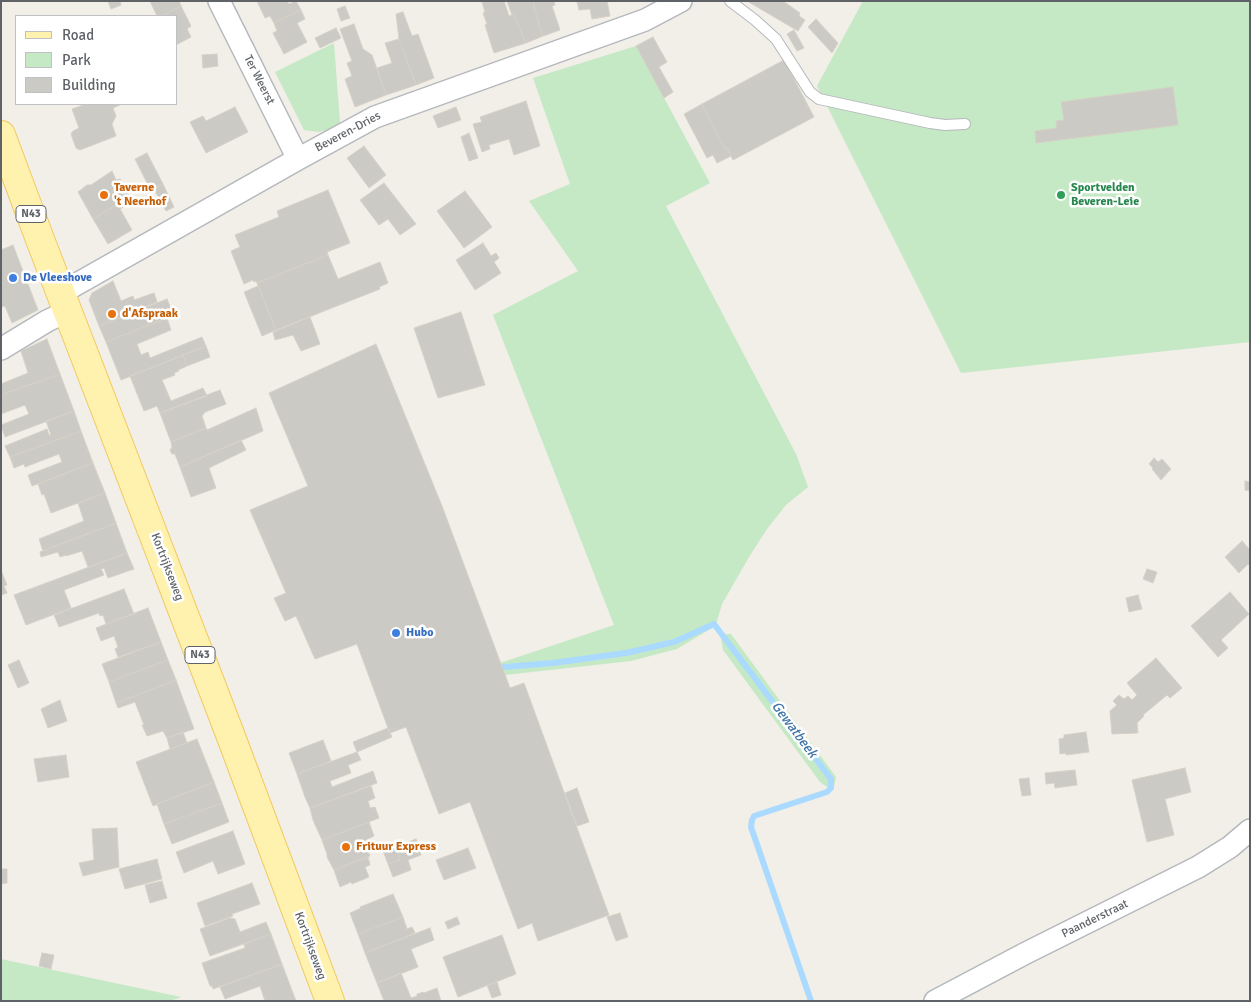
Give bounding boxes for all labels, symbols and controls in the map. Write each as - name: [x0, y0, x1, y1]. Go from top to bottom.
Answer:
- legend: [15, 15, 178, 105]
- text: Road: [62, 26, 94, 44]
- text: Park: [62, 51, 91, 69]
- street label: Ter Weerst: [240, 53, 278, 107]
- text: Building: [62, 76, 116, 94]
- street label: Beveren-Dries: [313, 109, 383, 155]
- place label: Taverne 't Neerhof: [114, 181, 166, 209]
- place label: Sportvelden Beveren-Leie: [1071, 181, 1139, 209]
- marker: Taverne 't Neerhof: [98, 189, 110, 201]
- marker: Sportvelden Beveren-Leie: [1055, 189, 1067, 201]
- road number: N43: [16, 205, 46, 222]
- place label: De Vleeshove: [23, 271, 92, 285]
- marker: De Vleeshove: [7, 272, 19, 284]
- place label: d'Afspraak: [122, 307, 178, 321]
- marker: d'Afspraak: [106, 308, 118, 320]
- street label: Kortrijkseweg: [148, 531, 186, 603]
- place label: Hubo: [406, 626, 434, 640]
- marker: Hubo: [390, 627, 402, 639]
- road number: N43: [185, 646, 215, 664]
- water label: Gewatbeek: [767, 699, 821, 761]
- place label: Frituur Express: [356, 840, 436, 854]
- marker: Frituur Express: [340, 841, 352, 853]
- street label: Paanderstraat: [1059, 897, 1131, 941]
- street label: Kortrijkseweg: [291, 910, 329, 982]

